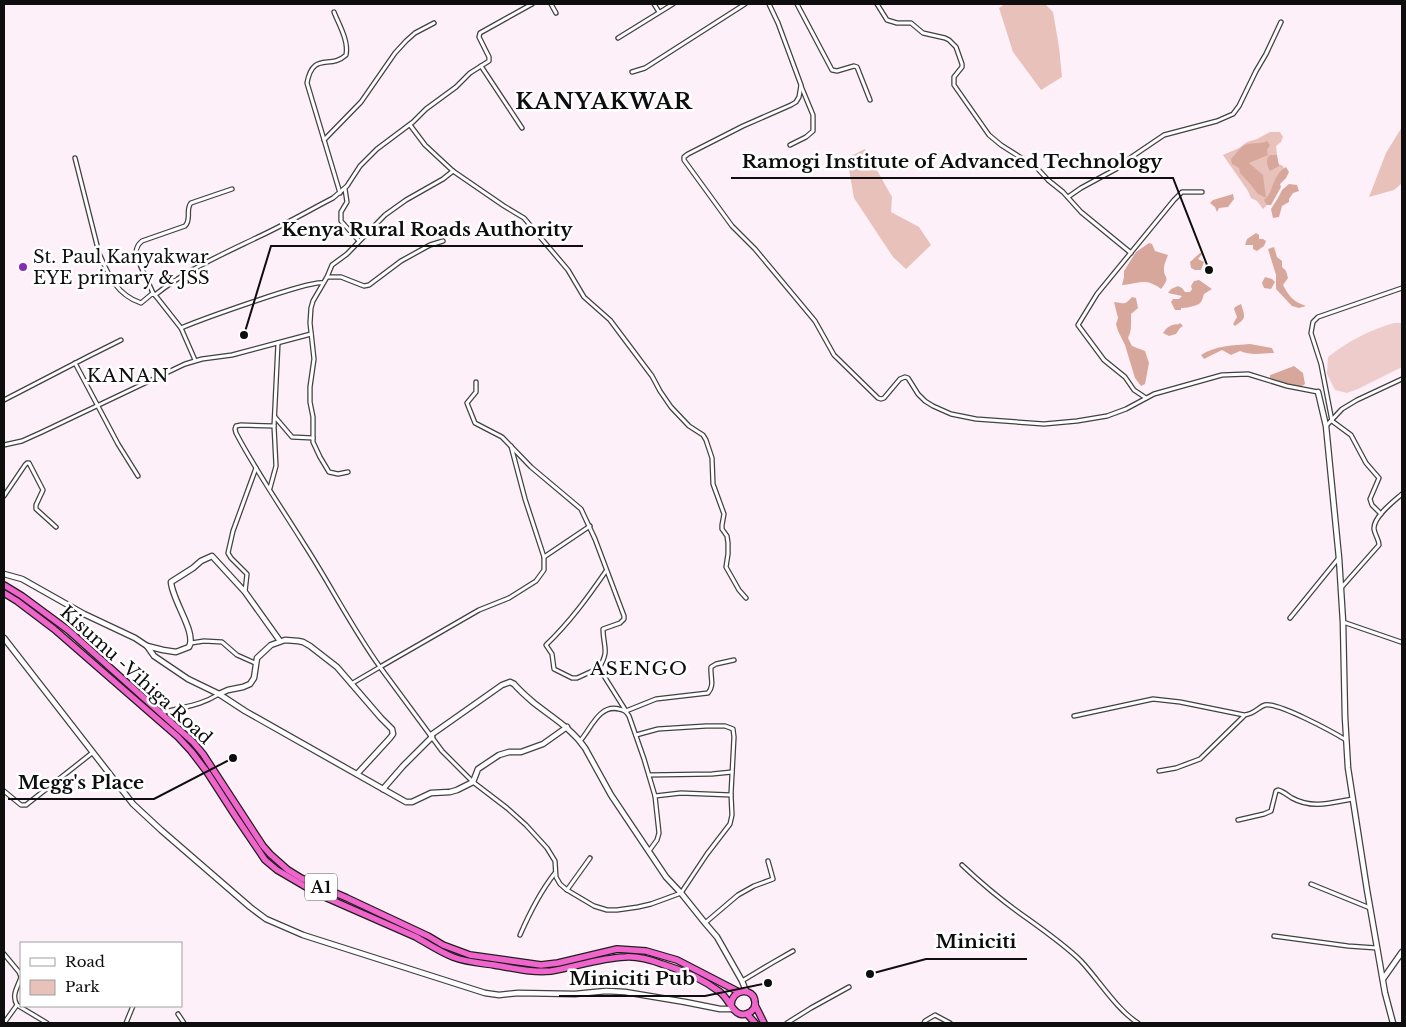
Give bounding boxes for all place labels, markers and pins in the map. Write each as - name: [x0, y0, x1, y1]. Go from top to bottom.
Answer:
- callout: Ramogi Institute of Advanced Technology: [731, 144, 1173, 178]
- callout: Kenya Rural Roads Authority: [271, 212, 583, 246]
- place label: St. Paul Kanyakwar EYE primary & JSS: [33, 246, 210, 289]
- marker: St. Paul Kanyakwar EYE primary & JSS: [17, 261, 29, 273]
- callout: Megg's Place: [8, 765, 154, 799]
- callout: Miniciti: [926, 925, 1027, 959]
- callout: Miniciti Pub: [559, 962, 705, 996]

